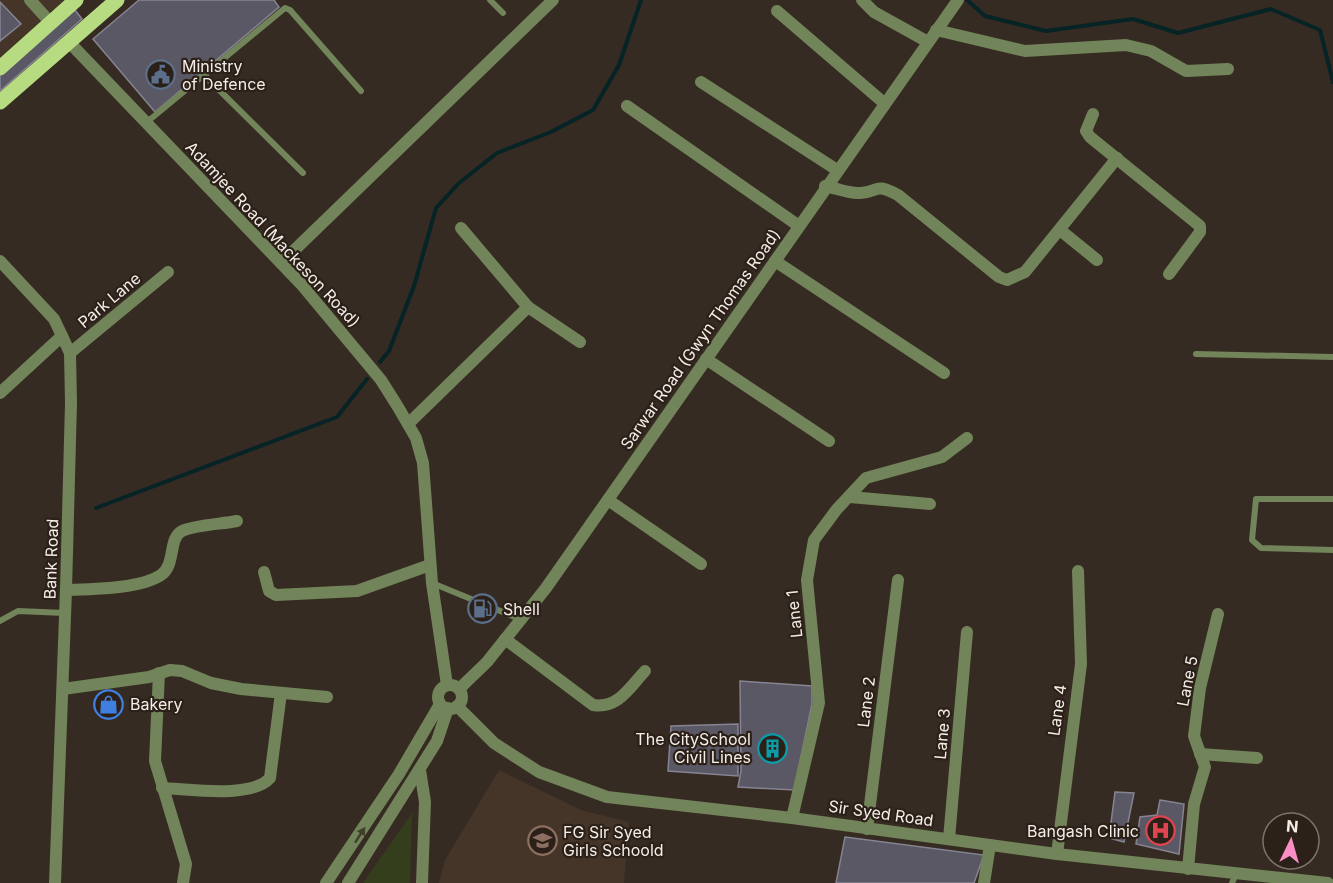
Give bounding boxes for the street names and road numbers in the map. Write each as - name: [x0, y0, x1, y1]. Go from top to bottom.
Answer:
- street label: Adamjee Road (Mackeson Road): [182, 137, 364, 331]
- street label: Sarwar Road (Gwyn Thomas Road): [616, 225, 784, 453]
- street label: Park Lane: [74, 268, 144, 332]
- street label: Bank Road: [40, 518, 62, 600]
- street label: Lane 1: [782, 589, 806, 639]
- street label: Lane 5: [1172, 654, 1202, 708]
- street label: Lane 2: [853, 675, 879, 729]
- street label: Lane 4: [1044, 683, 1070, 737]
- street label: Lane 3: [930, 708, 954, 760]
- street label: Sir Syed Road: [827, 796, 935, 830]

